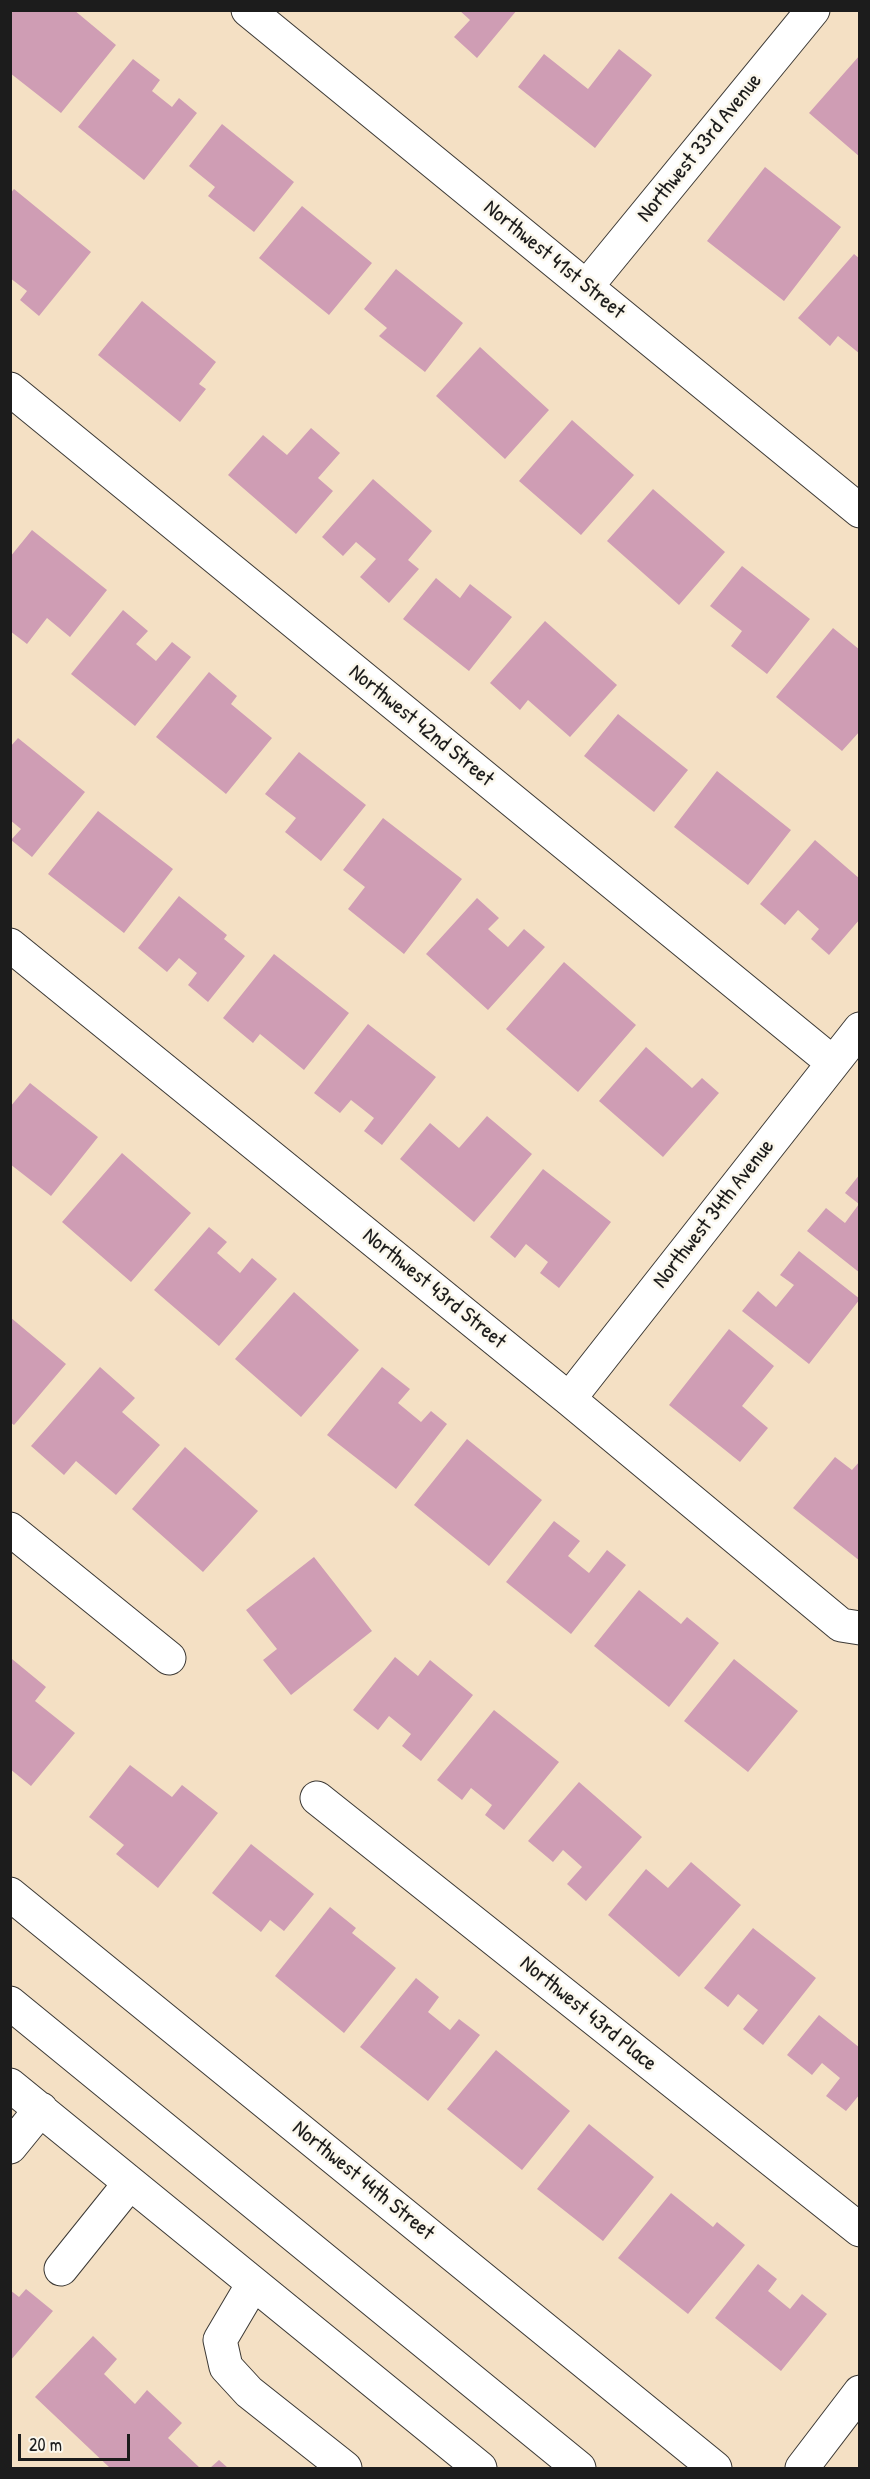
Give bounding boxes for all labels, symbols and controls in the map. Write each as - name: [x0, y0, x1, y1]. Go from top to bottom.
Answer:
- street label: Northwest 33rd Avenue: [632, 68, 768, 228]
- street label: Northwest 41st Street: [478, 195, 630, 325]
- street label: Northwest 42nd Street: [343, 659, 499, 793]
- street label: Northwest 34th Avenue: [648, 1134, 780, 1294]
- street label: Northwest 43rd Street: [357, 1223, 511, 1355]
- street label: Northwest 43rd Place: [514, 1951, 662, 2077]
- street label: Northwest 44th Street: [287, 2116, 439, 2246]
- scale bar: [21, 2422, 134, 2460]
- text: 20 m: [29, 2432, 62, 2457]

